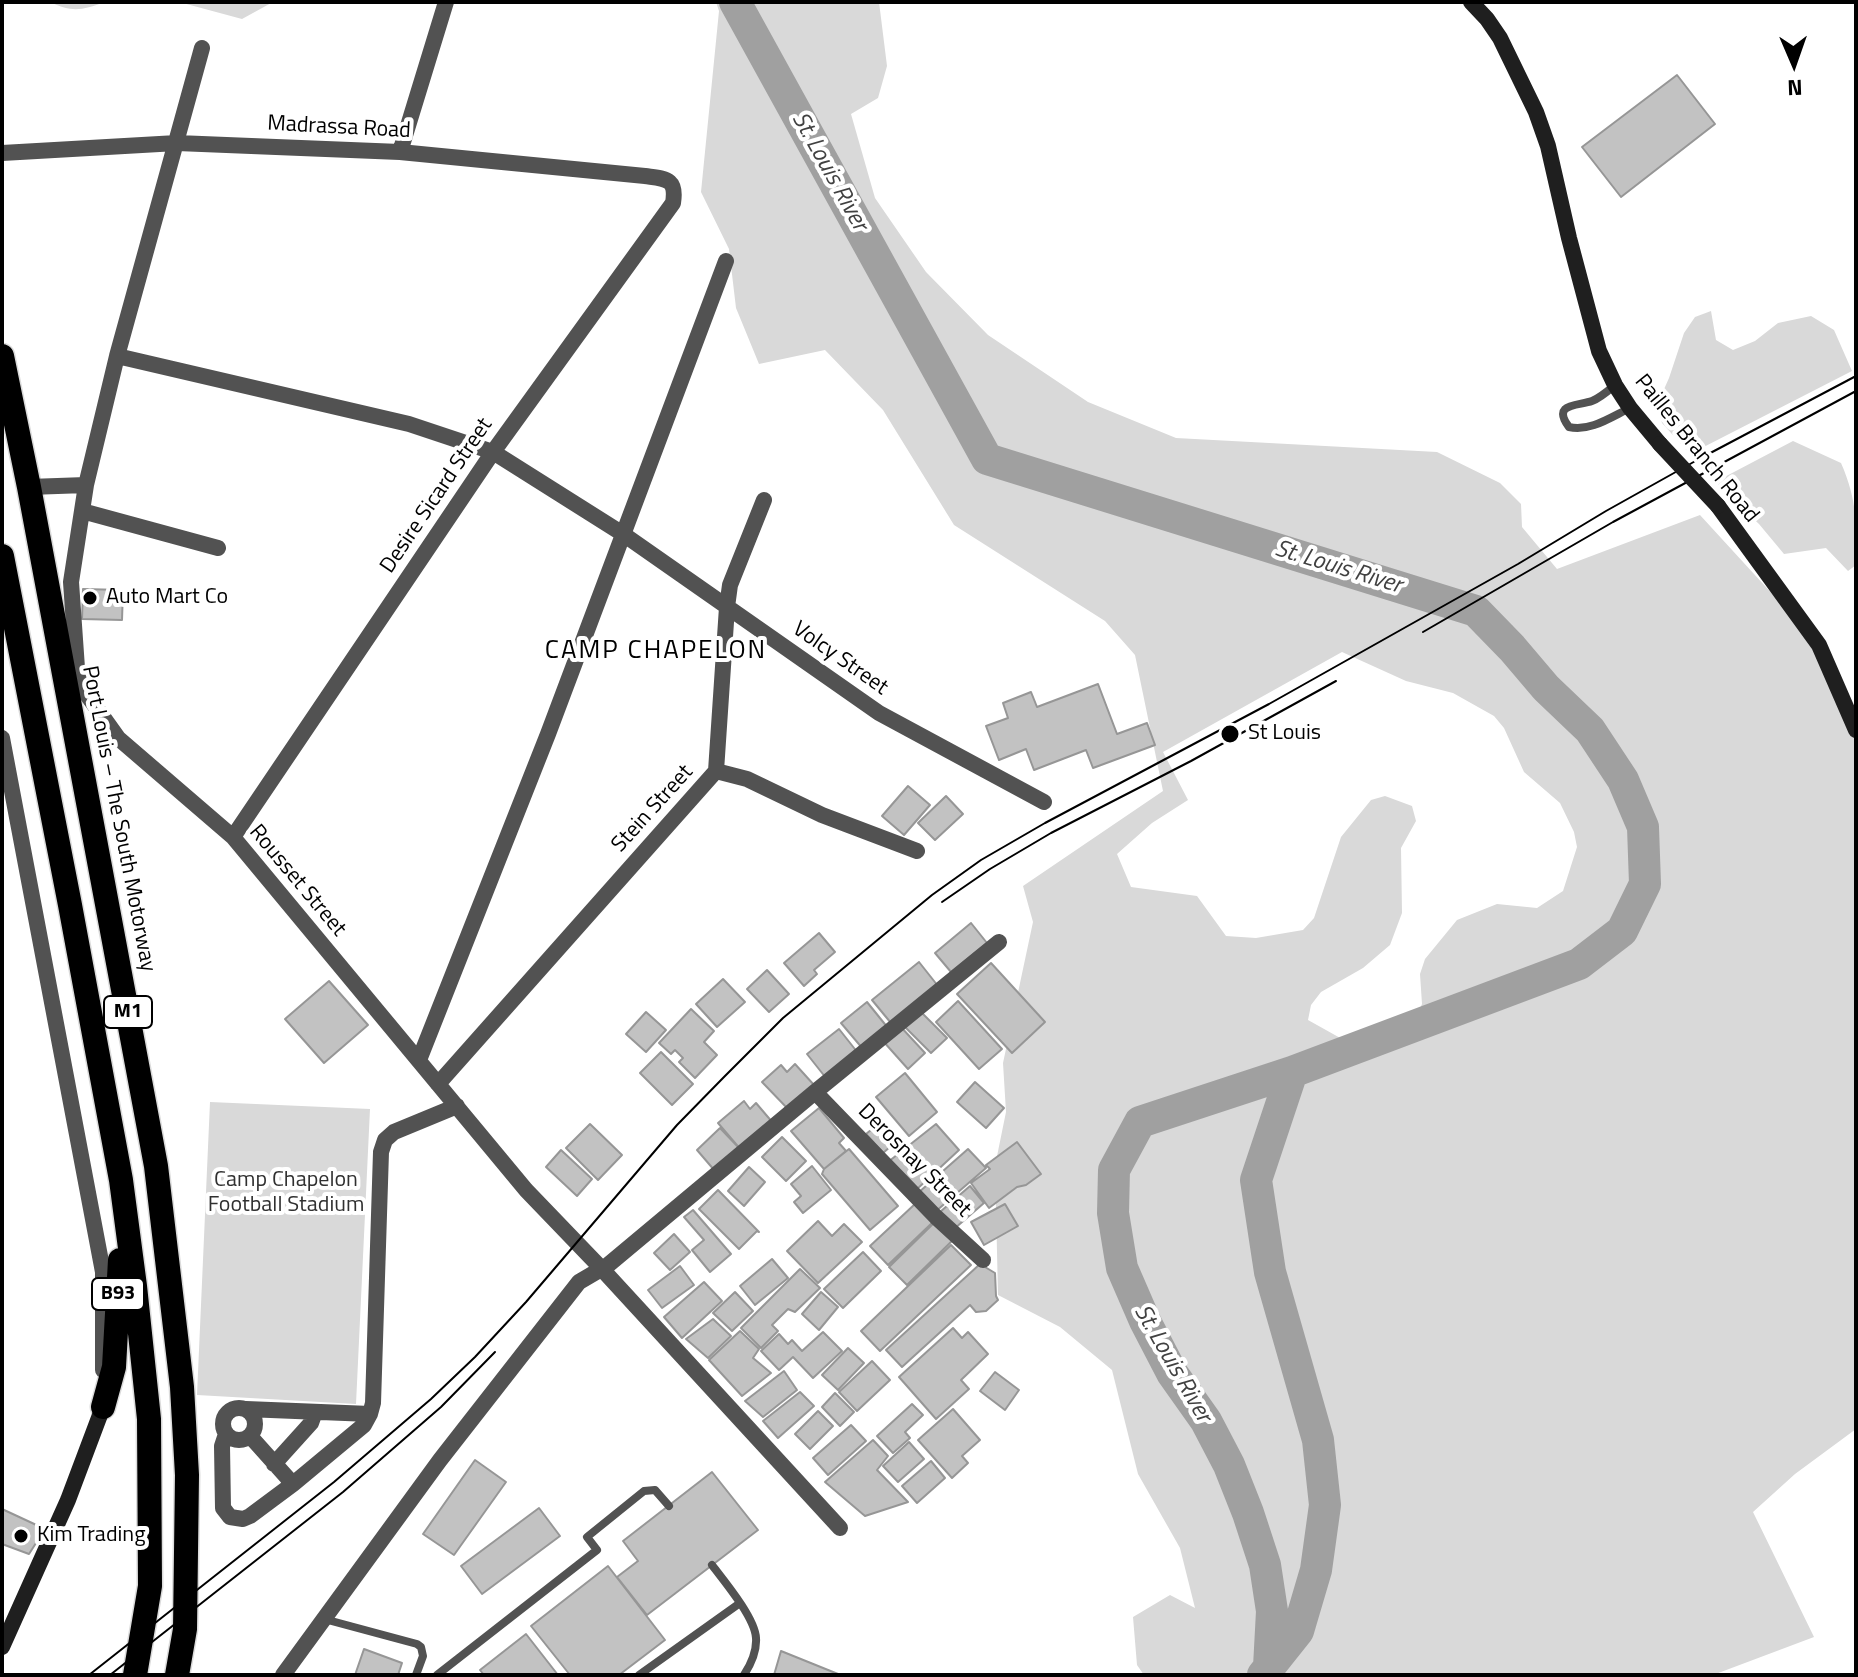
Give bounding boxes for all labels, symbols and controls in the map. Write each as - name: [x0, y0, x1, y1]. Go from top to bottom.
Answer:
- north arrow: [1754, 24, 1834, 104]
- text: N: [1787, 71, 1803, 105]
- water label: St. Louis River: [785, 108, 873, 236]
- street label: Madrassa Road: [267, 111, 411, 145]
- street label: Pailles Branch Road: [1628, 370, 1764, 528]
- street label: Desire Sicard Street: [375, 413, 499, 579]
- water label: St. Louis River: [1271, 535, 1405, 601]
- place label: Auto Mart Co: [106, 585, 228, 611]
- marker: Auto Mart Co: [81, 589, 99, 607]
- street label: Volcy Street: [787, 616, 893, 702]
- district label: CAMP CHAPELON: [545, 636, 767, 668]
- street label: Port Louis – The South Motorway: [75, 664, 161, 974]
- place label: St Louis: [1248, 721, 1321, 747]
- marker: St Louis: [1219, 723, 1241, 745]
- street label: Stein Street: [607, 760, 699, 858]
- street label: Rousset Street: [243, 820, 351, 942]
- road number: M1: [104, 996, 152, 1028]
- street label: Derosnay Street: [852, 1099, 976, 1223]
- park label: Camp Chapelon Football Stadium: [208, 1168, 364, 1220]
- road number: B93: [92, 1278, 144, 1310]
- water label: St. Louis River: [1127, 1300, 1217, 1428]
- place label: Kim Trading: [37, 1523, 145, 1549]
- marker: Kim Trading: [12, 1527, 30, 1545]

